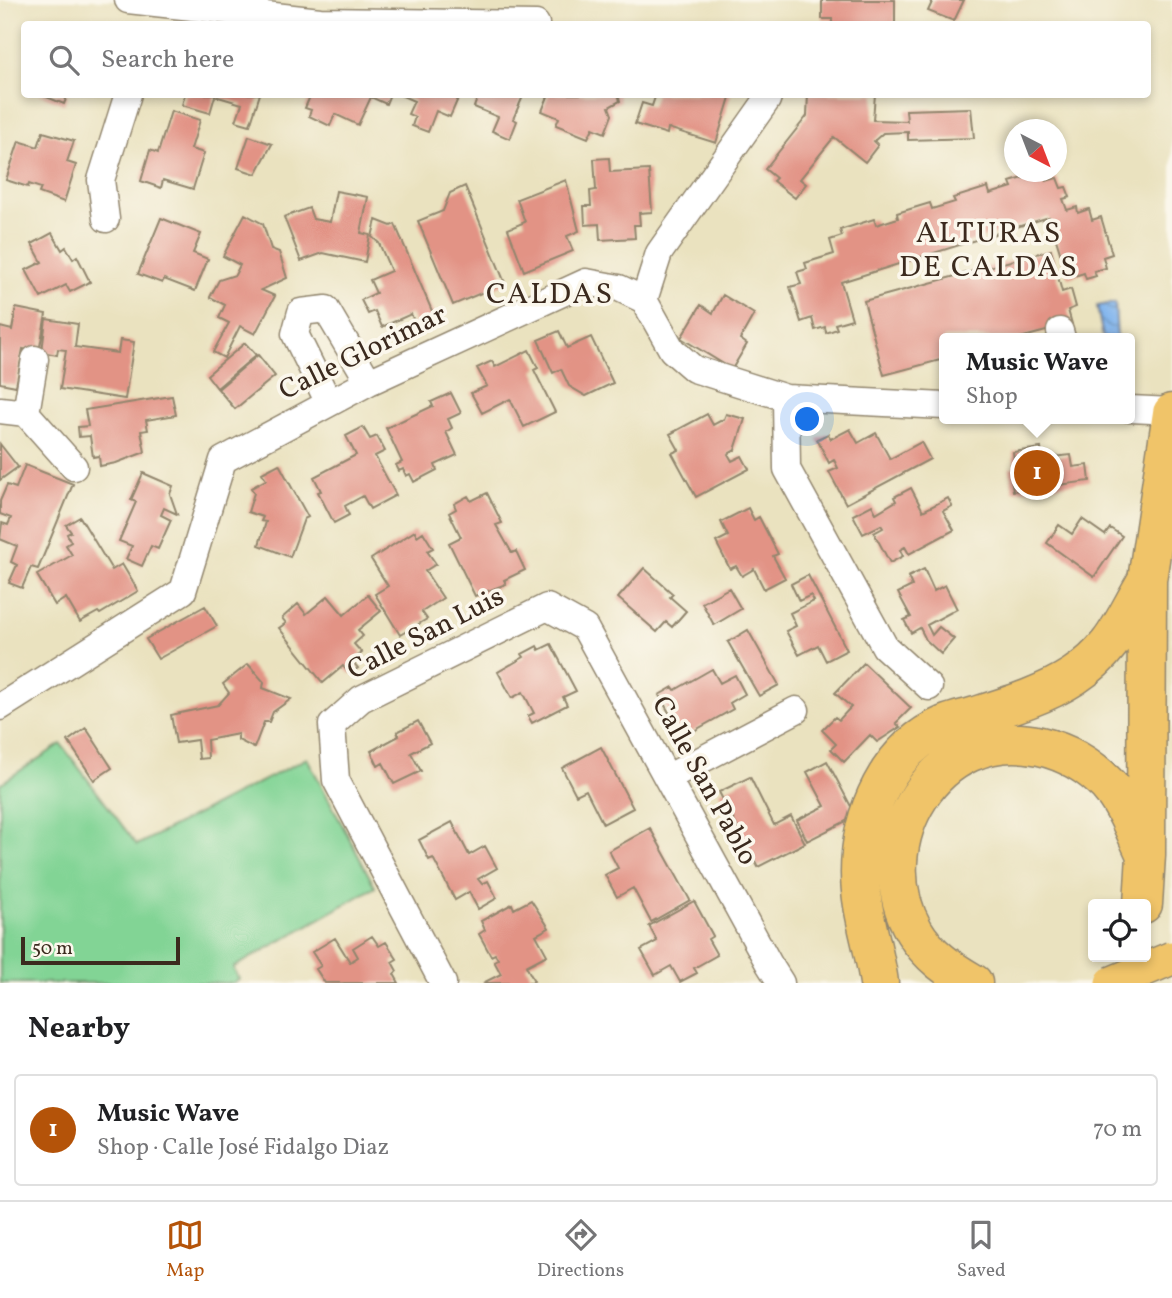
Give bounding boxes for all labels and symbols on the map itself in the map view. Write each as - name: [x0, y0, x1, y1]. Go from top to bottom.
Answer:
- north arrow: [1004, 119, 1067, 182]
- district label: ALTURAS DE CALDAS: [899, 213, 1079, 289]
- district label: CALDAS: [486, 274, 614, 316]
- street label: Calle Glorimar: [273, 295, 454, 410]
- your location: [790, 402, 824, 436]
- pin: 1: [1014, 447, 1060, 499]
- street label: Calle San Luis: [341, 578, 511, 690]
- street label: Calle San Pablo: [641, 689, 767, 873]
- scale bar: [21, 934, 180, 966]

